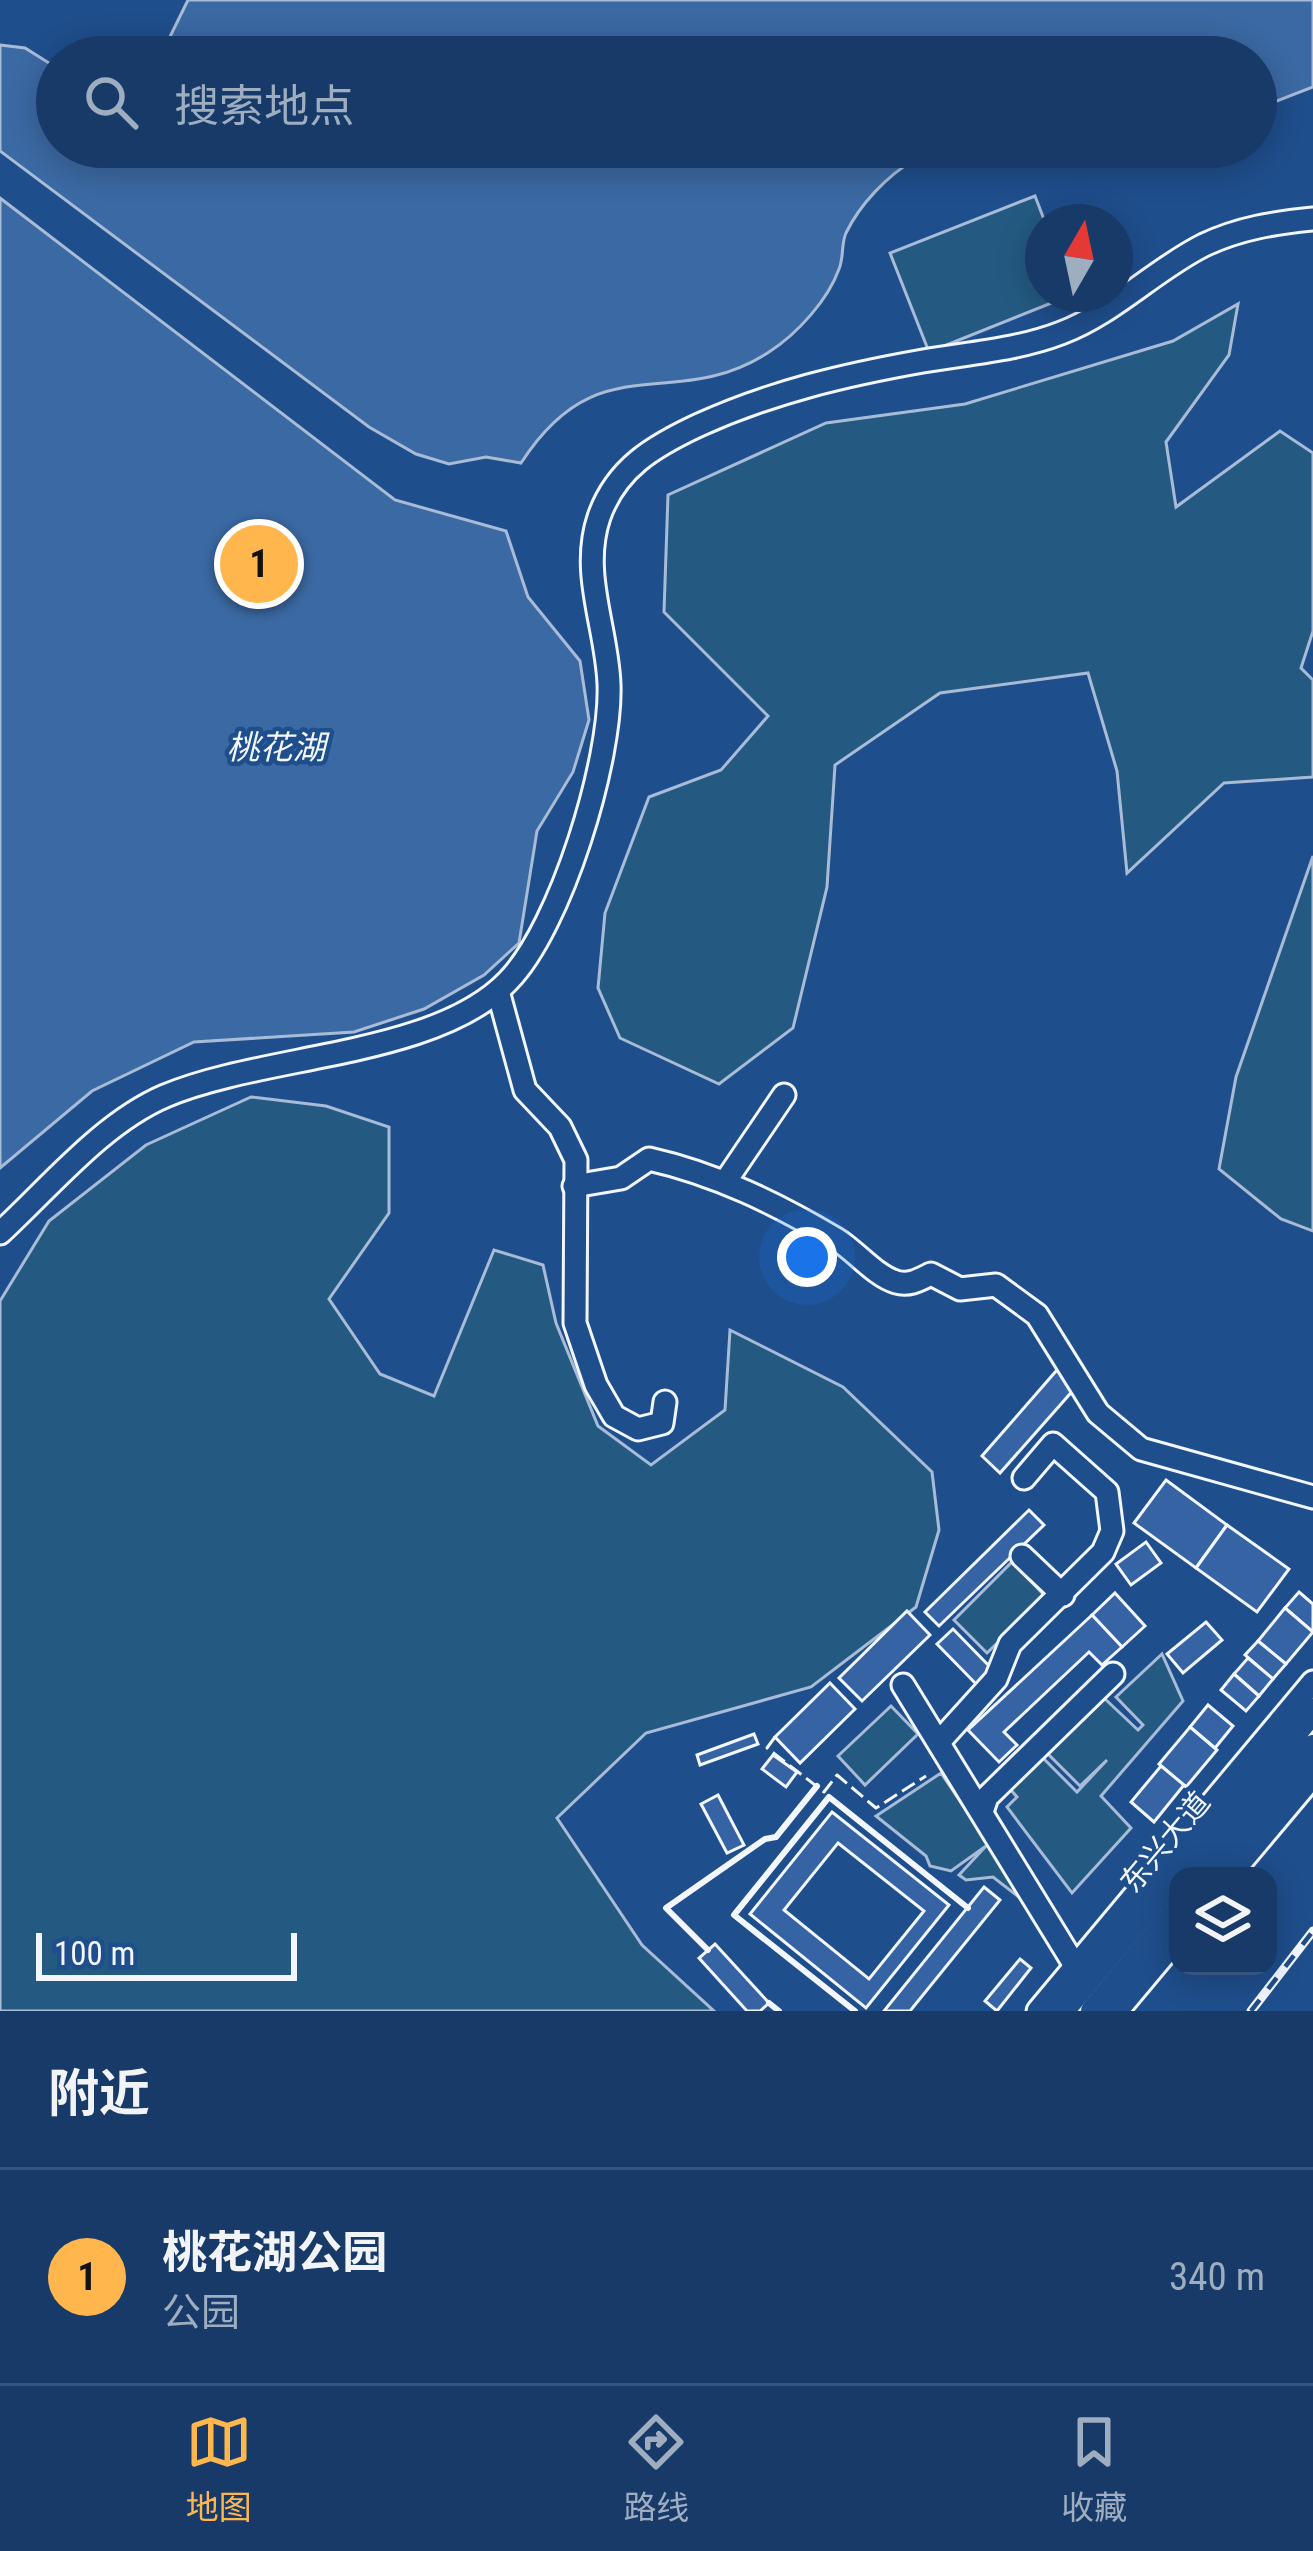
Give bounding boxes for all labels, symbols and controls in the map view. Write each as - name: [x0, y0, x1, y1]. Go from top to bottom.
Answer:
- search box: [36, 36, 1277, 168]
- icon: search: [78, 69, 144, 135]
- text: 搜索地点: [174, 80, 354, 133]
- north arrow: [1025, 204, 1133, 312]
- pin: 1: [220, 519, 298, 609]
- water label: 桃花湖: [227, 728, 331, 767]
- your location: [777, 1227, 837, 1287]
- street label: 东兴大道: [1113, 1785, 1217, 1899]
- map controls: [1169, 1867, 1277, 1975]
- button: layers: [1169, 1867, 1277, 1975]
- scale bar: [36, 1927, 297, 1980]
- text: 100 m: [54, 1934, 135, 1973]
- text: 附近: [48, 2064, 150, 2123]
- text: 桃花湖公园: [162, 2226, 387, 2279]
- text: 1: [77, 2254, 97, 2300]
- text: 340 m: [1169, 2254, 1265, 2300]
- text: 公园: [162, 2290, 240, 2336]
- tab: 地图: [186, 2409, 252, 2529]
- tab: 路线: [623, 2409, 689, 2529]
- tab: 收藏: [1061, 2409, 1127, 2529]

